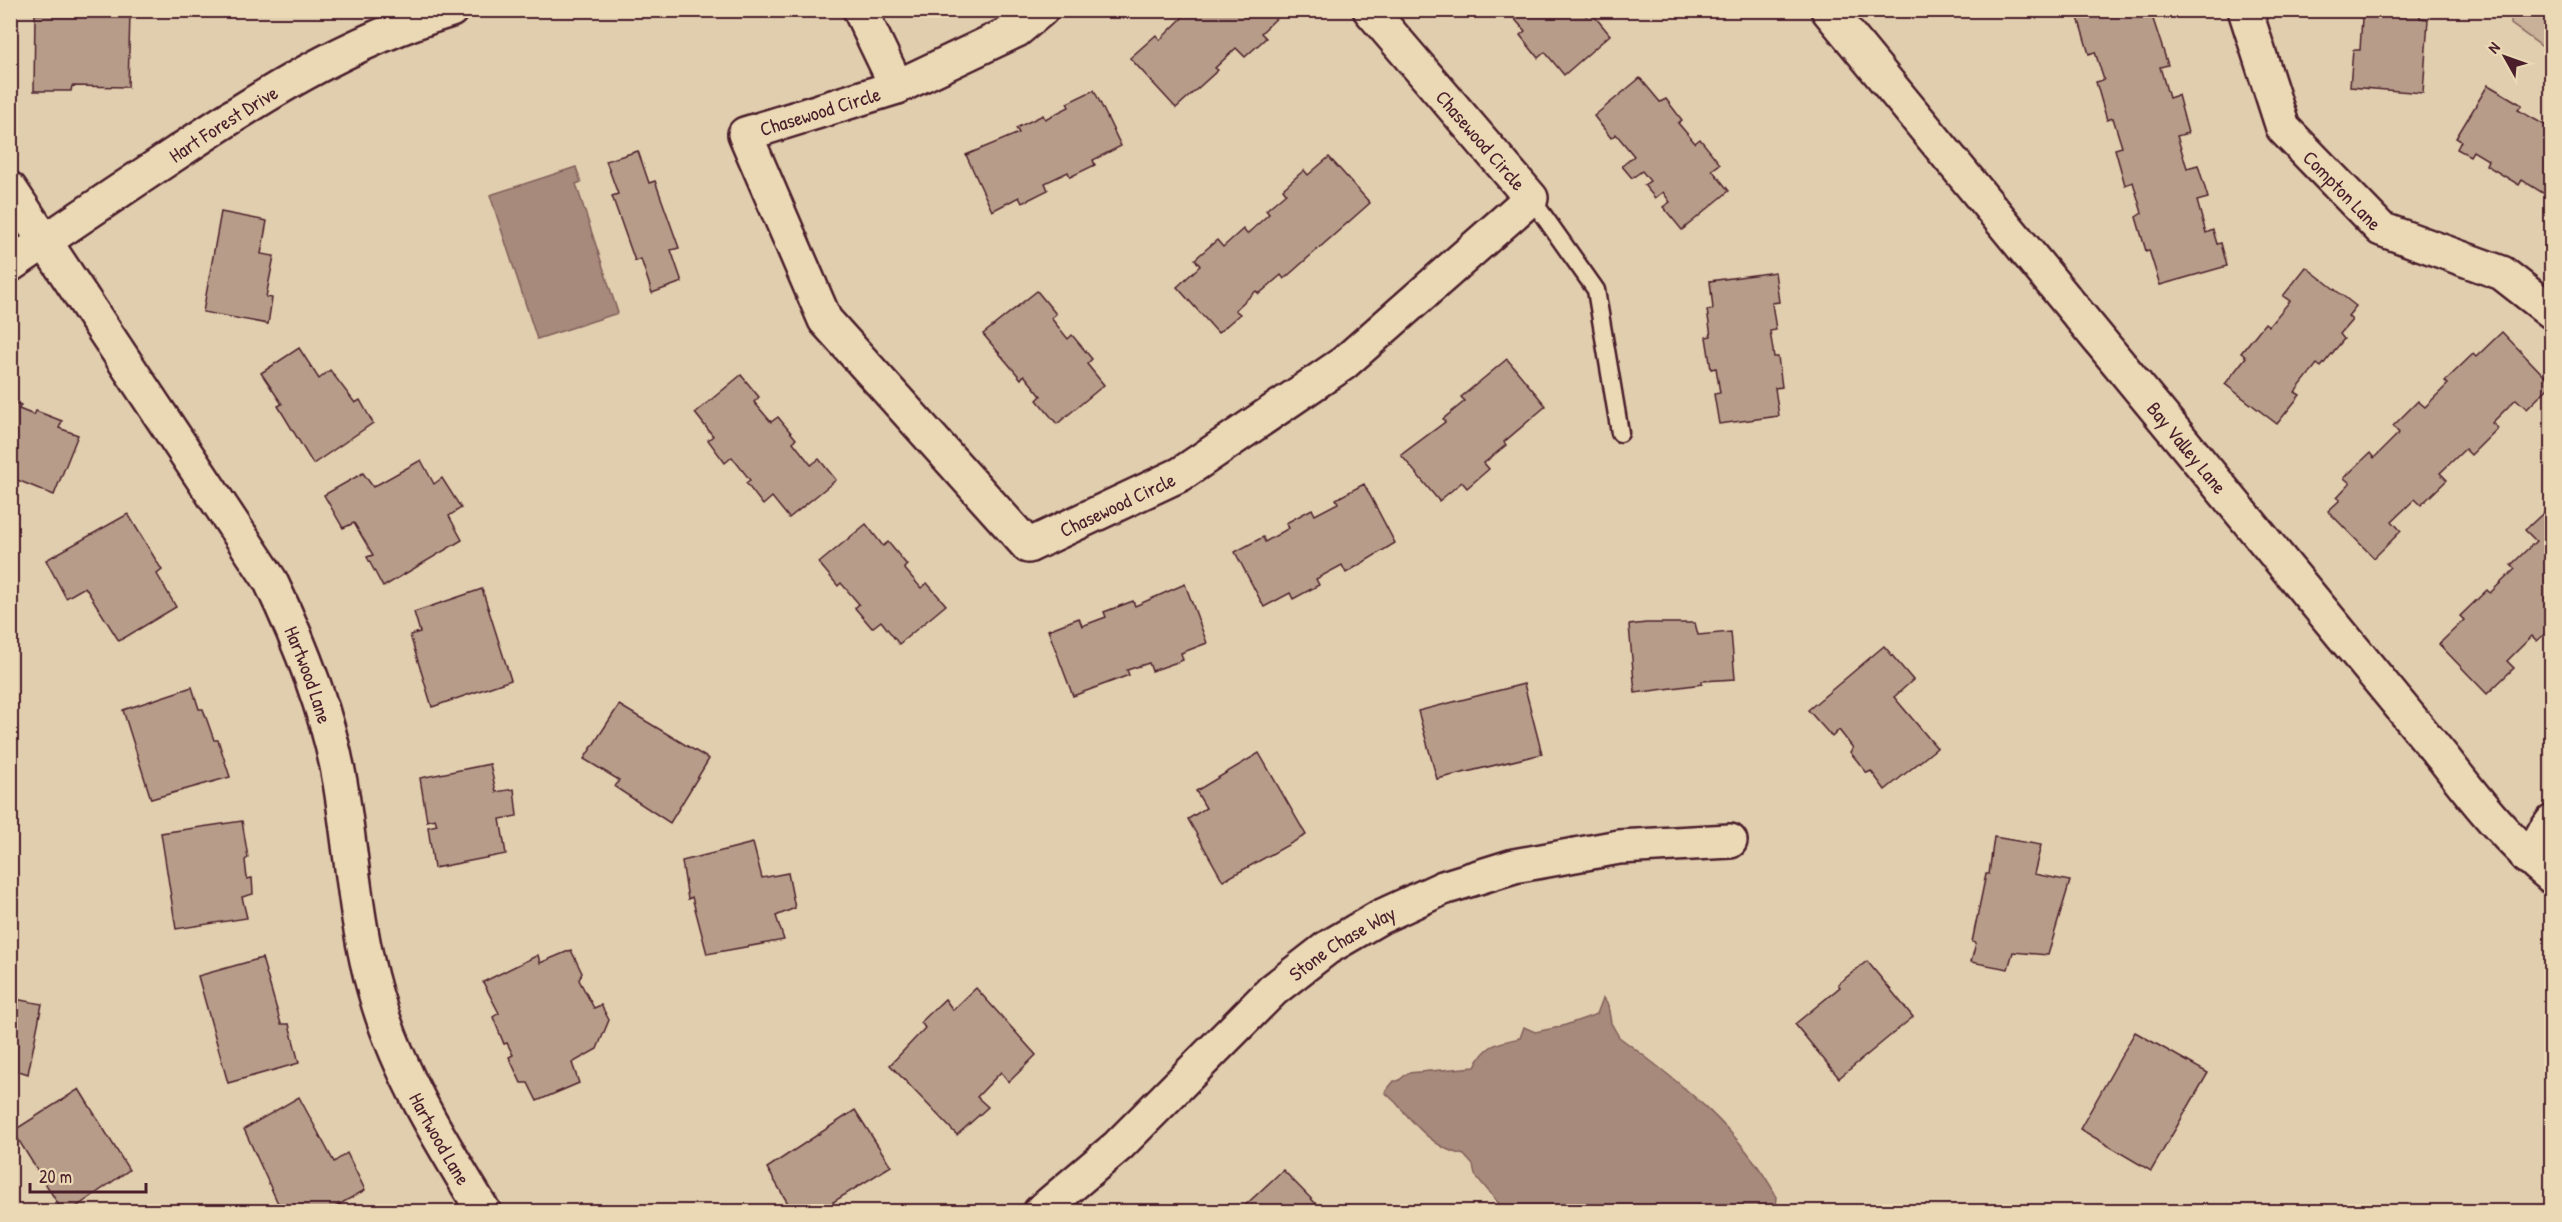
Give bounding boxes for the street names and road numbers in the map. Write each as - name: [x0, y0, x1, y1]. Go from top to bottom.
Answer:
- street label: Hart Forest Drive: [163, 78, 283, 168]
- street label: Chasewood Circle: [756, 80, 884, 142]
- street label: Chasewood Circle: [1430, 84, 1532, 196]
- street label: Compton Lane: [2298, 144, 2388, 236]
- street label: Bay Valley Lane: [2141, 395, 2234, 499]
- street label: Chasewood Circle: [1055, 465, 1179, 543]
- street label: Hartwood Lane: [279, 622, 339, 726]
- street label: Stone Chase Way: [1283, 898, 1399, 987]
- street label: Hartwood Lane: [404, 1088, 478, 1190]

